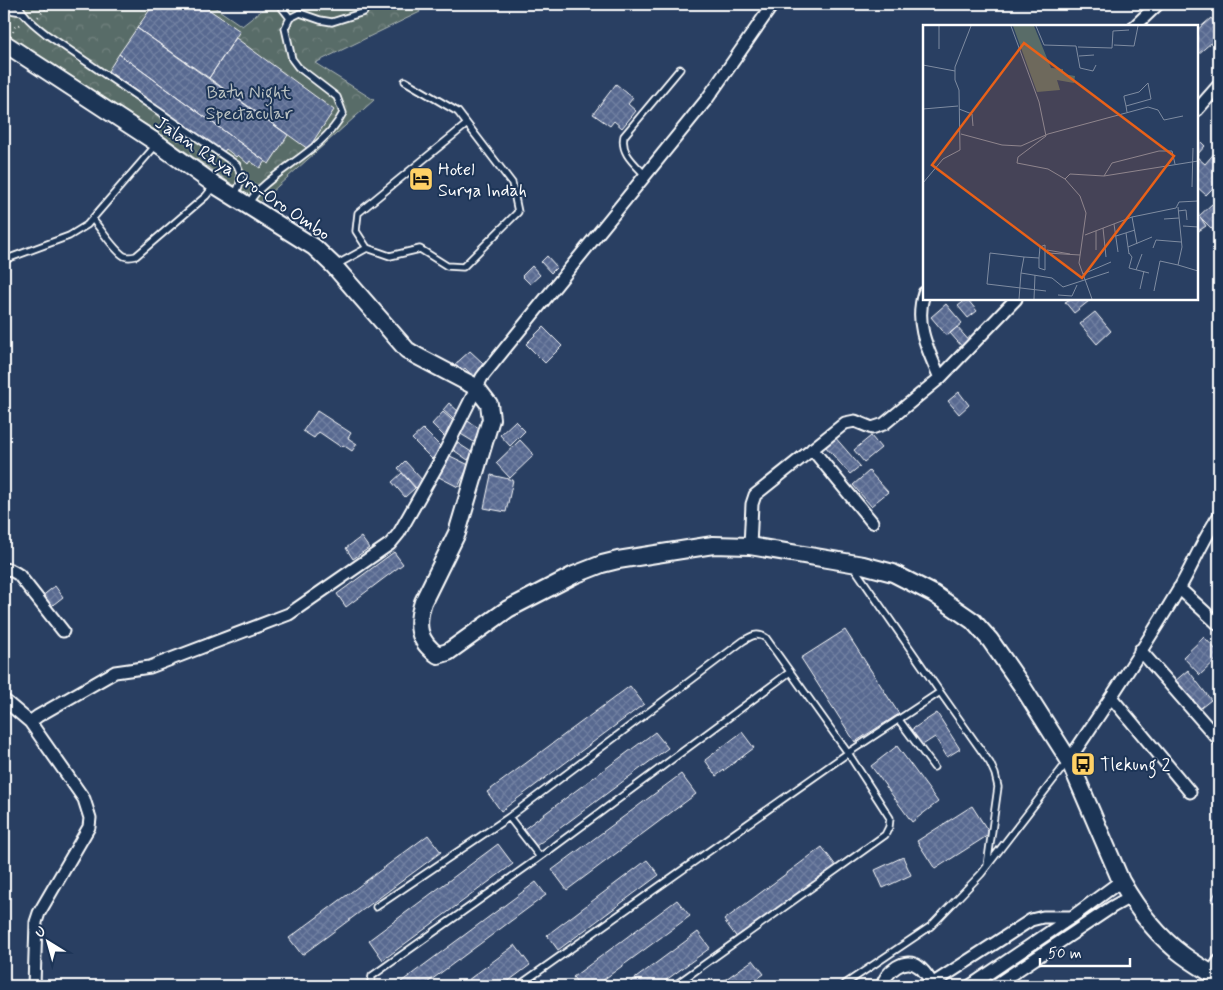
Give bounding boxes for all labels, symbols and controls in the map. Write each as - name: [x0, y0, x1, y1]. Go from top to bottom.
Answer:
- inset map: [923, 25, 1198, 300]
- park label: Batu Night Spectacular: [205, 81, 293, 126]
- street label: Jalan Raya Oro-Oro Ombo: [150, 111, 335, 246]
- place label: Hotel Surya Indah: [438, 158, 527, 203]
- hotel icon: Hotel Surya Indah: [408, 166, 434, 192]
- bus stop icon: Tlekung 2: [1070, 751, 1096, 777]
- place label: Tlekung 2: [1100, 753, 1171, 779]
- north arrow: [22, 918, 72, 968]
- text: U: [32, 922, 50, 942]
- scale bar: [1040, 935, 1130, 967]
- text: 50 m: [1048, 944, 1082, 964]

